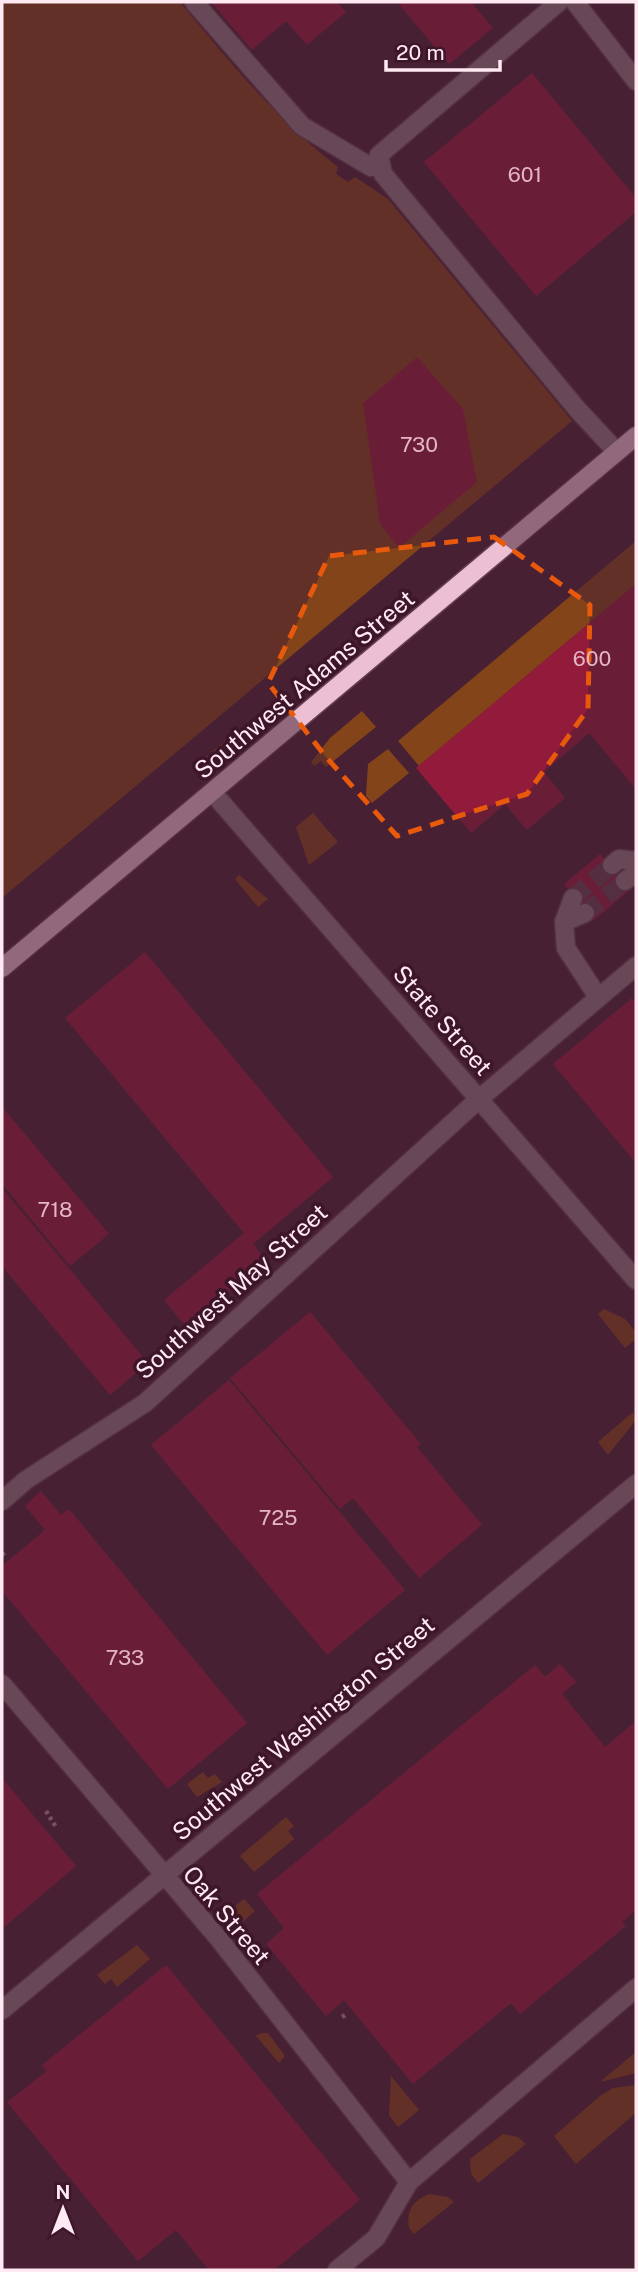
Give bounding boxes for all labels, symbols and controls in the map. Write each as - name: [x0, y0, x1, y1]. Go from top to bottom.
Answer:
- scale bar: [386, 28, 500, 72]
- text: 20 m: [396, 40, 445, 65]
- house number: 601: [508, 162, 542, 187]
- house number: 730: [400, 432, 438, 457]
- street label: Southwest Adams Street: [188, 584, 420, 784]
- house number: 600: [573, 646, 611, 671]
- street label: State Street: [388, 959, 498, 1081]
- house number: 718: [37, 1197, 73, 1222]
- street label: Southwest May Street: [129, 1198, 333, 1384]
- house number: 725: [259, 1505, 297, 1530]
- street label: Southwest Washington Street: [166, 1610, 440, 1846]
- house number: 733: [106, 1645, 144, 1670]
- street label: Oak Street: [178, 1860, 276, 1970]
- north arrow: [28, 2174, 98, 2244]
- text: N: [56, 2181, 70, 2203]

